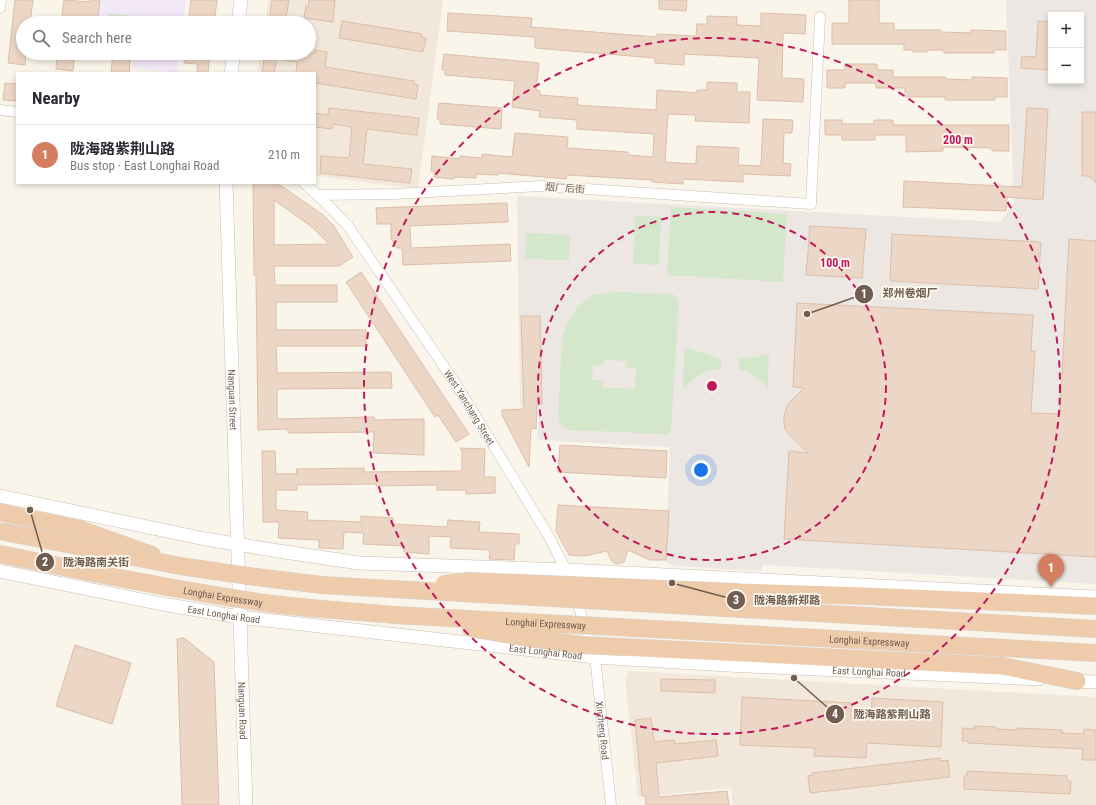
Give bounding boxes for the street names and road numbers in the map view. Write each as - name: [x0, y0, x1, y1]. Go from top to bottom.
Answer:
- street label: 烟厂后街: [545, 181, 585, 195]
- street label: West Yanchang Street: [442, 368, 497, 447]
- street label: Nanguan Street: [226, 369, 239, 431]
- street label: Longhai Expressway: [182, 584, 263, 608]
- street label: East Longhai Road: [187, 603, 261, 625]
- street label: Longhai Expressway: [505, 616, 586, 631]
- street label: Longhai Expressway: [829, 633, 910, 648]
- street label: East Longhai Road: [509, 642, 583, 661]
- street label: East Longhai Road: [832, 664, 906, 679]
- street label: Nanguan Road: [237, 682, 249, 740]
- street label: Xinzheng Road: [594, 701, 612, 760]

